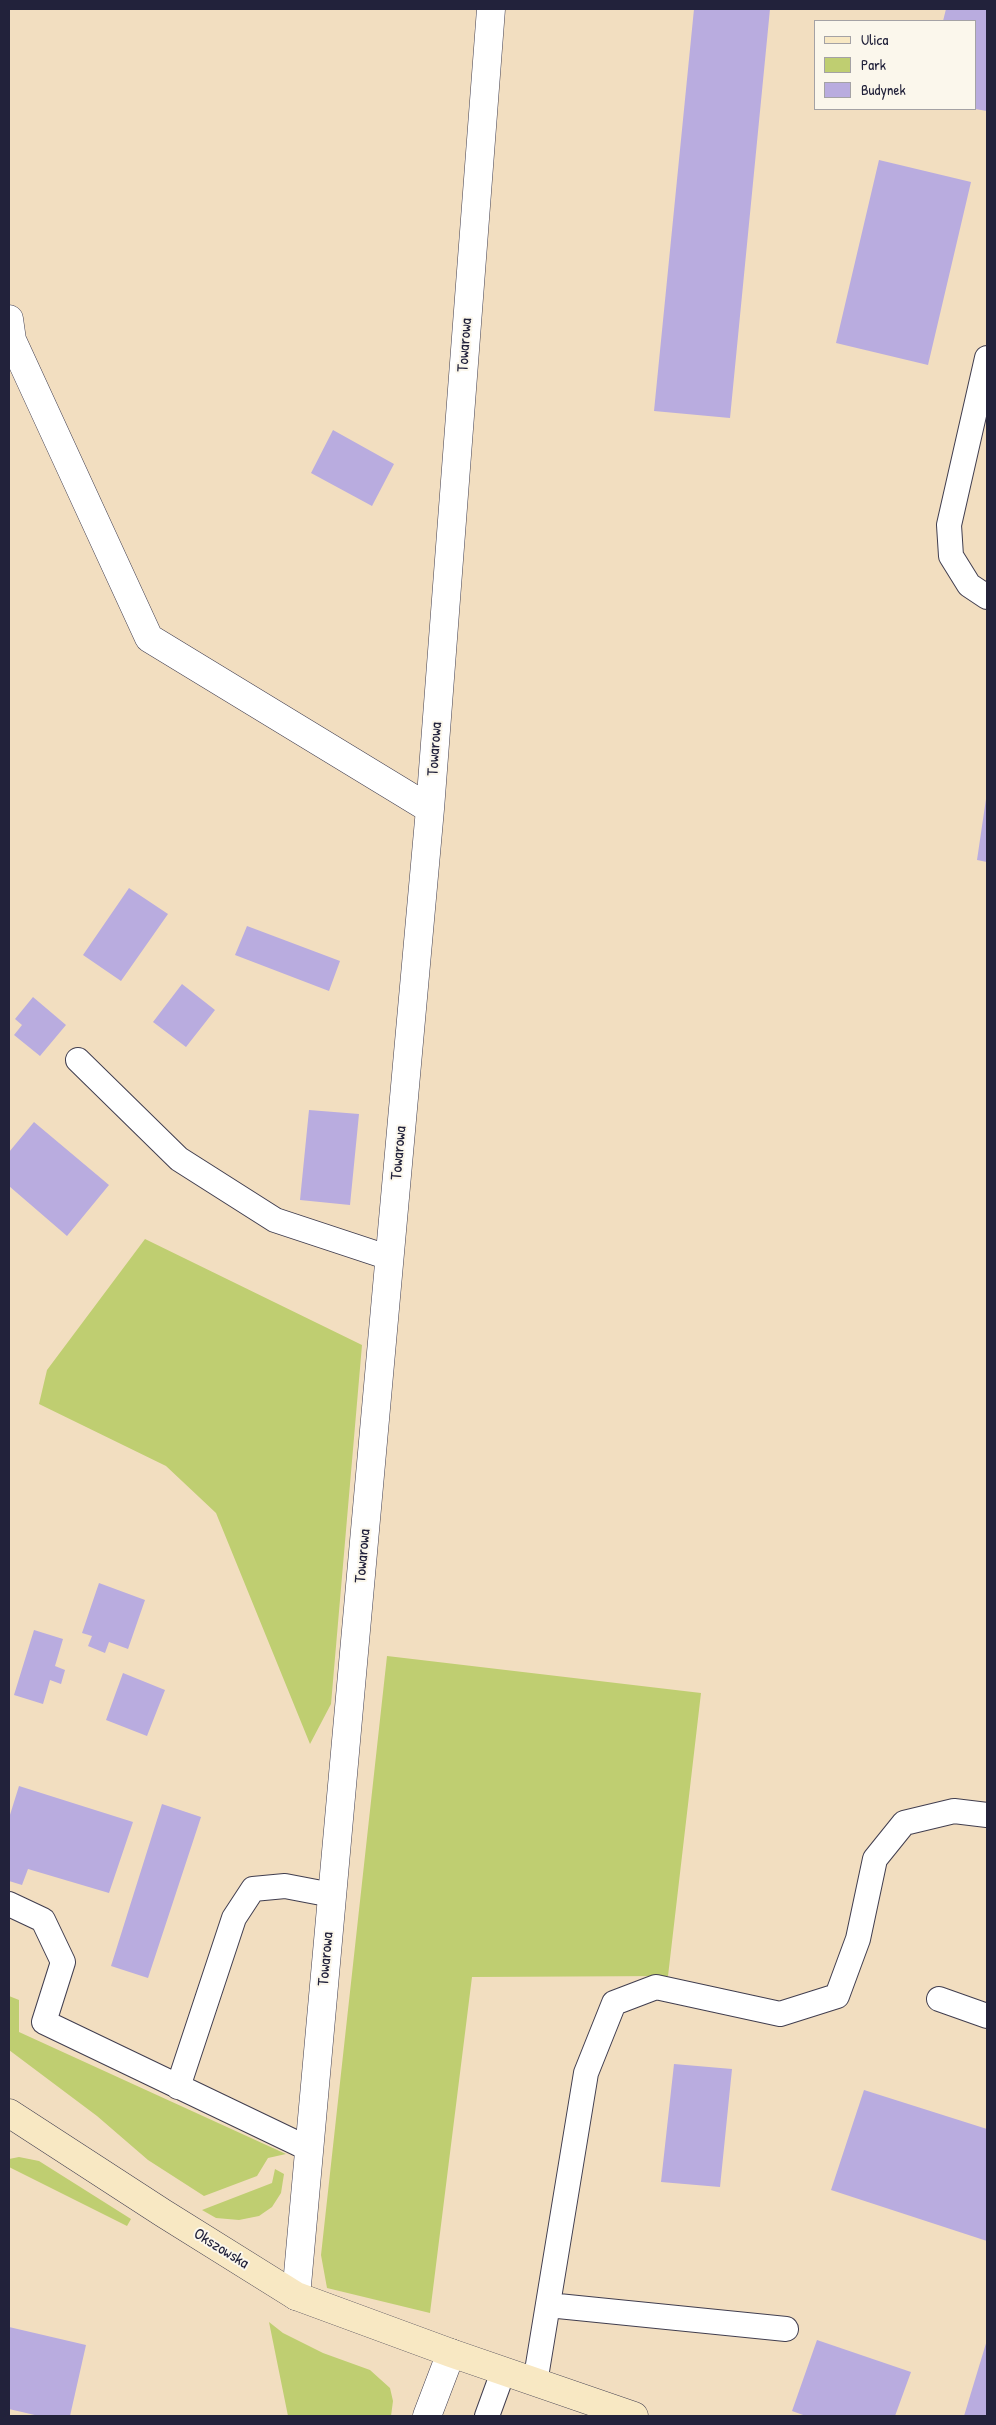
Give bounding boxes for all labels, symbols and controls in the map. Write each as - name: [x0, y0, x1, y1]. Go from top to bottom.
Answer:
- legend: [814, 20, 976, 110]
- text: Ulica: [861, 29, 888, 50]
- text: Park: [861, 54, 886, 75]
- text: Budynek: [861, 79, 906, 100]
- street label: Towarowa: [454, 317, 476, 373]
- street label: Towarowa: [424, 721, 446, 777]
- street label: Towarowa: [387, 1125, 411, 1181]
- street label: Towarowa: [351, 1528, 375, 1584]
- street label: Towarowa: [314, 1931, 338, 1987]
- street label: Okszowska: [190, 2225, 252, 2273]

